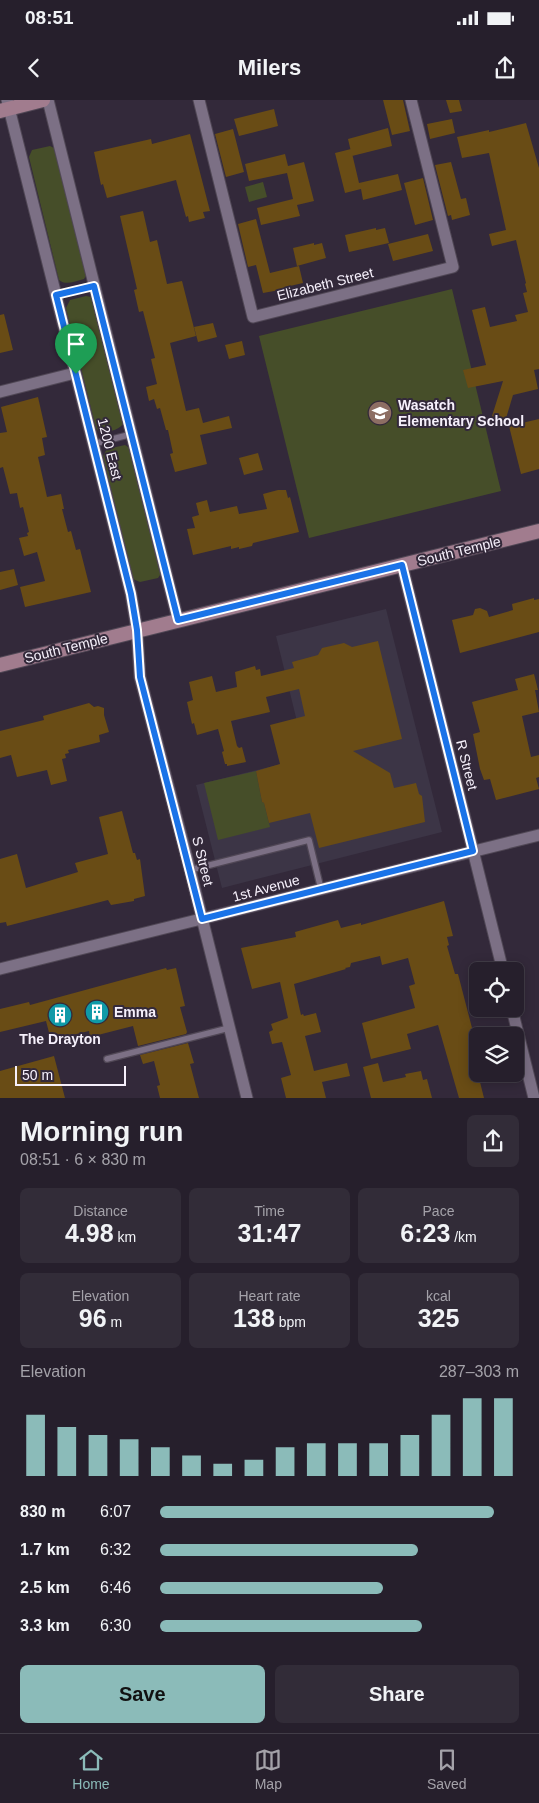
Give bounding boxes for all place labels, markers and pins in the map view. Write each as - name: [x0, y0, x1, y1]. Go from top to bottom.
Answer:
- pin: [55, 323, 97, 374]
- place label: Wasatch Elementary School: [398, 397, 524, 429]
- school or university icon: Wasatch Elementary School: [367, 400, 393, 426]
- building icon: Emma: [84, 999, 110, 1025]
- building icon: The Drayton: [47, 1002, 73, 1028]
- place label: Emma: [114, 1004, 156, 1020]
- place label: The Drayton: [19, 1031, 101, 1047]

